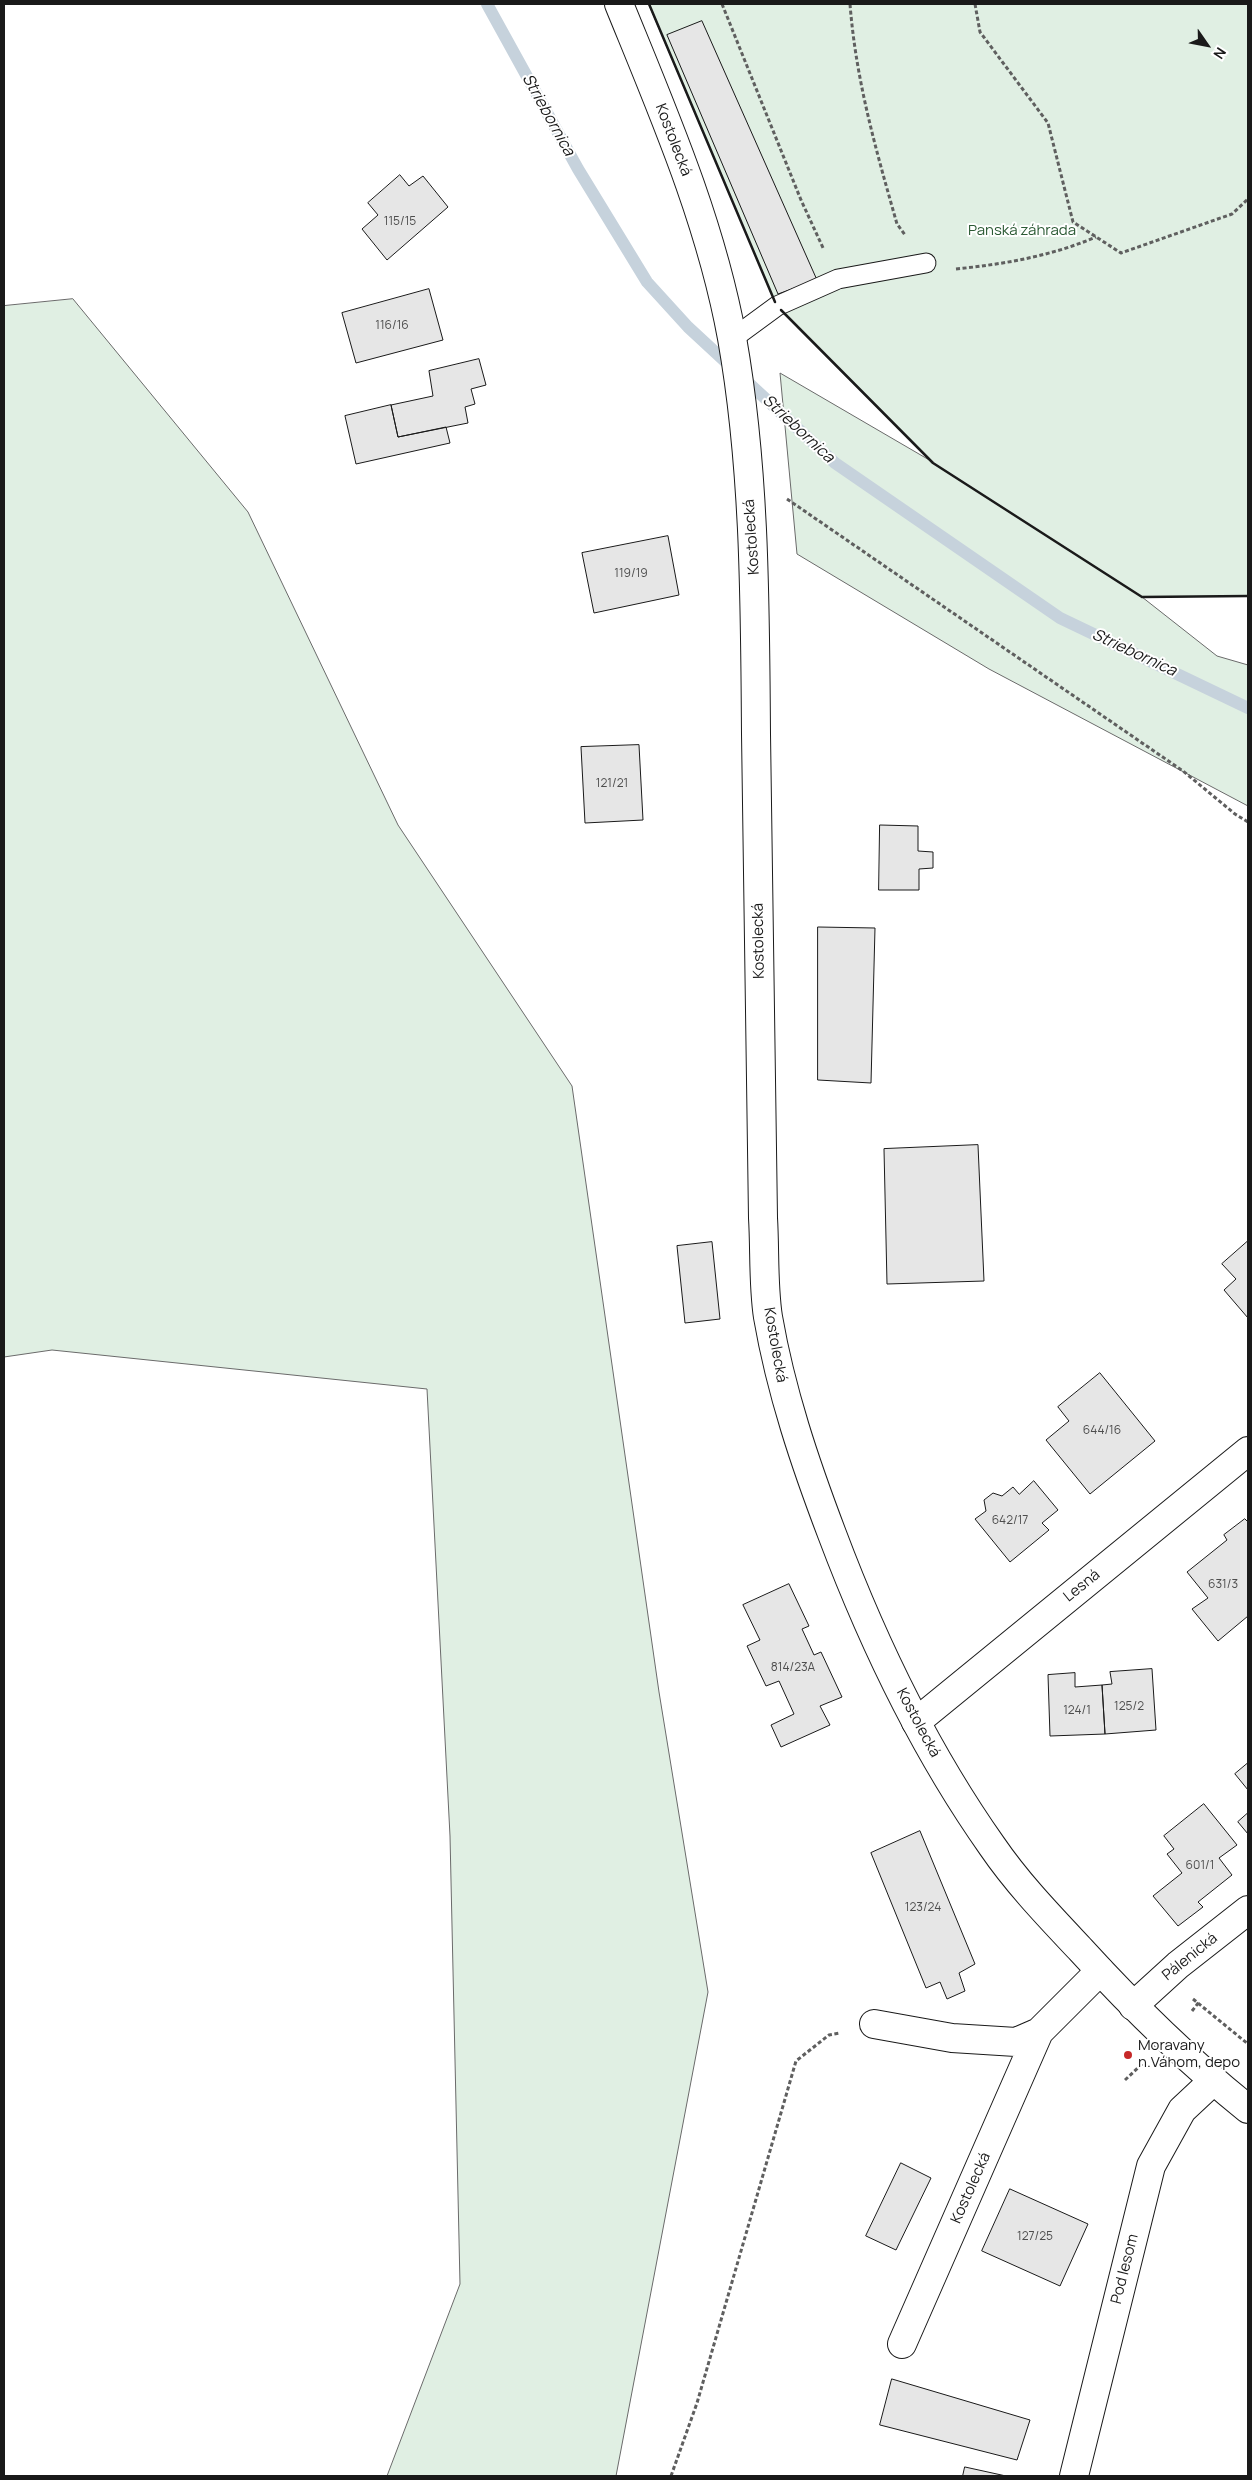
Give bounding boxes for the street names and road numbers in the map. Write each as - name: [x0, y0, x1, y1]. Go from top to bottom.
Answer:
- street label: Kostolecká: [651, 101, 695, 179]
- street label: Kostolecká: [740, 499, 764, 575]
- street label: Kostolecká: [749, 903, 769, 979]
- street label: Kostolecká: [760, 1306, 790, 1384]
- street label: Lesná: [1060, 1566, 1104, 1606]
- street label: Kostolecká: [892, 1685, 944, 1761]
- street label: Pálenická: [1159, 1929, 1221, 1985]
- street label: Kostolecká: [947, 2150, 995, 2226]
- street label: Pod lesom: [1108, 2232, 1142, 2306]

